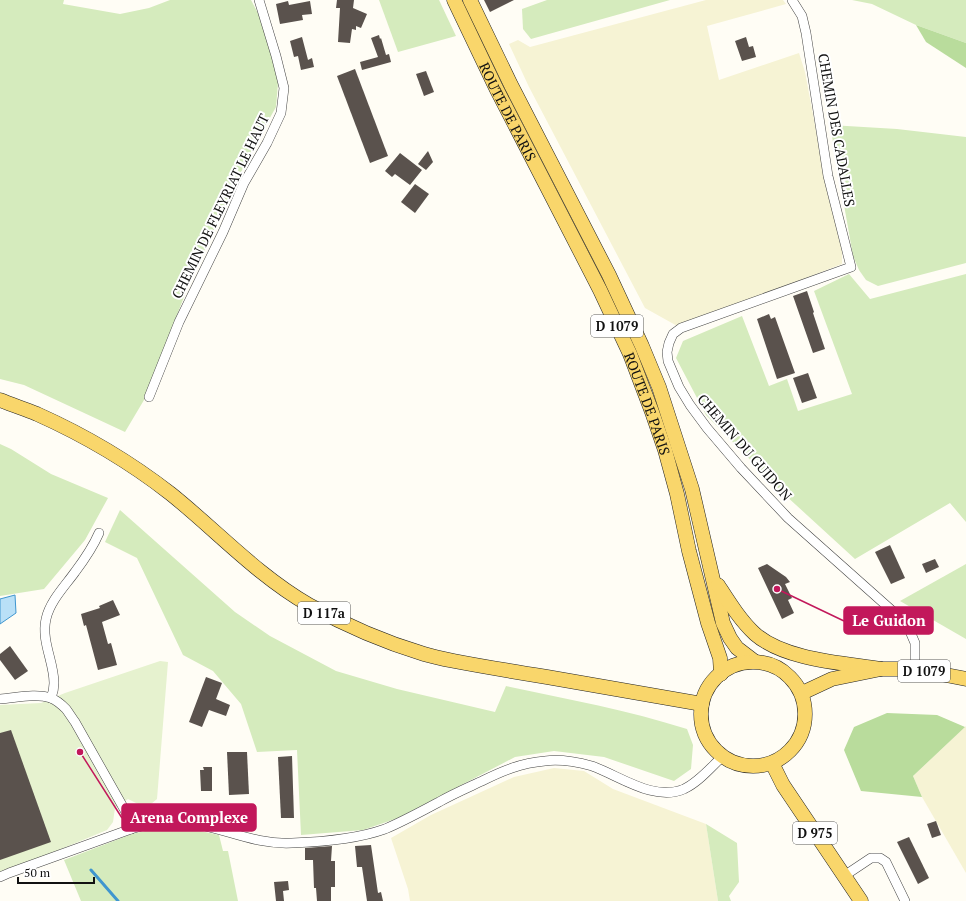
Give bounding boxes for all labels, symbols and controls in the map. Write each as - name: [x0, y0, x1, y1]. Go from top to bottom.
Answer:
- street label: CHEMIN DES CADALLES: [814, 52, 860, 208]
- street label: ROUTE DE PARIS: [476, 59, 541, 164]
- street label: CHEMIN DE FLEYRIAT LE HAUT: [167, 110, 273, 302]
- road number: D 1079: [591, 315, 643, 337]
- street label: ROUTE DE PARIS: [621, 349, 675, 457]
- street label: CHEMIN DU GUIDON: [693, 390, 797, 504]
- road number: D 117a: [298, 602, 350, 624]
- callout: Le Guidon: [844, 607, 933, 634]
- text: Le Guidon: [852, 610, 926, 630]
- road number: D 1079: [898, 660, 950, 682]
- callout: Arena Complexe: [122, 804, 256, 831]
- text: Arena Complexe: [130, 807, 248, 827]
- road number: D 975: [793, 822, 837, 844]
- scale bar: [18, 859, 94, 885]
- text: 50 m: [24, 865, 51, 880]

